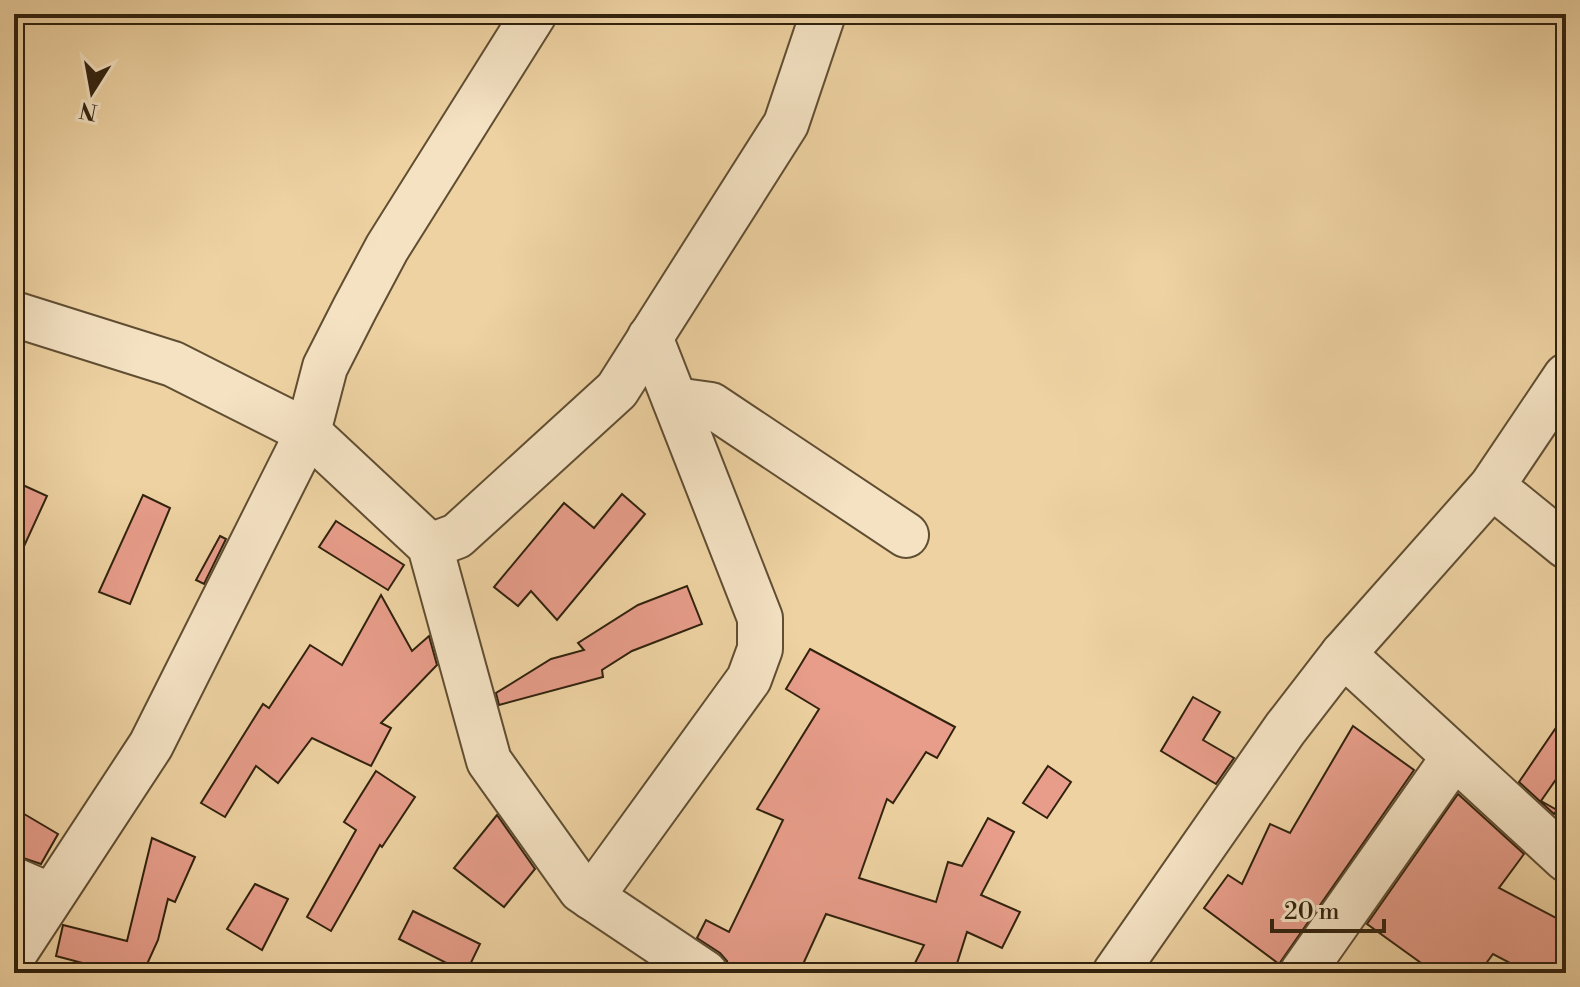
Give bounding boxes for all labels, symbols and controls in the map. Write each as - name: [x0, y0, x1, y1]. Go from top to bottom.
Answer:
- north arrow: [52, 52, 132, 132]
- text: N: [77, 95, 100, 125]
- scale bar: [1272, 883, 1384, 933]
- text: 20 m: [1284, 897, 1340, 927]

